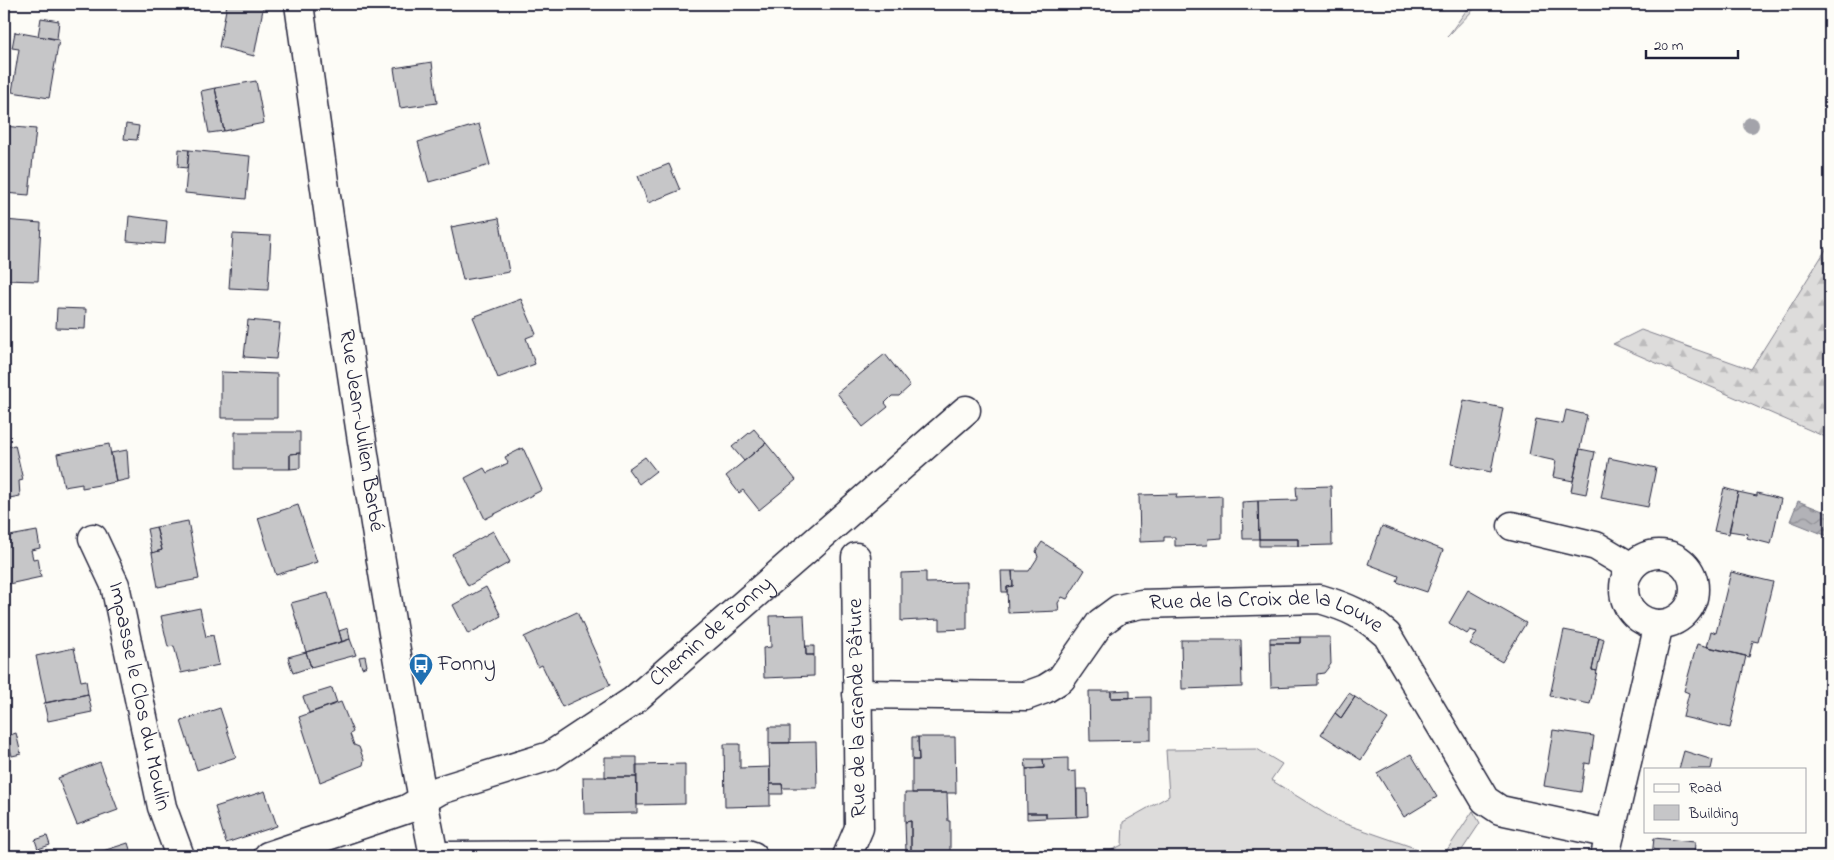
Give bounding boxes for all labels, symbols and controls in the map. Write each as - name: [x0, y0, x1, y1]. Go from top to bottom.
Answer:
- scale bar: [1646, 28, 1739, 60]
- text: 20 m: [1654, 35, 1684, 57]
- street label: Rue Jean-Julien Barbé: [329, 327, 392, 534]
- street label: Chemin de Fonny: [643, 569, 781, 695]
- street label: Impasse le Clos du Moulin: [99, 579, 178, 814]
- street label: Rue de la Croix de la Louve: [1149, 583, 1390, 642]
- street label: Rue de la Grande Pâture: [840, 598, 876, 818]
- place label: Fonny: [437, 649, 496, 682]
- bus stop icon: Fonny: [408, 652, 434, 686]
- legend: [1644, 768, 1806, 832]
- text: Road: [1689, 777, 1722, 799]
- text: Building: [1688, 803, 1738, 826]

